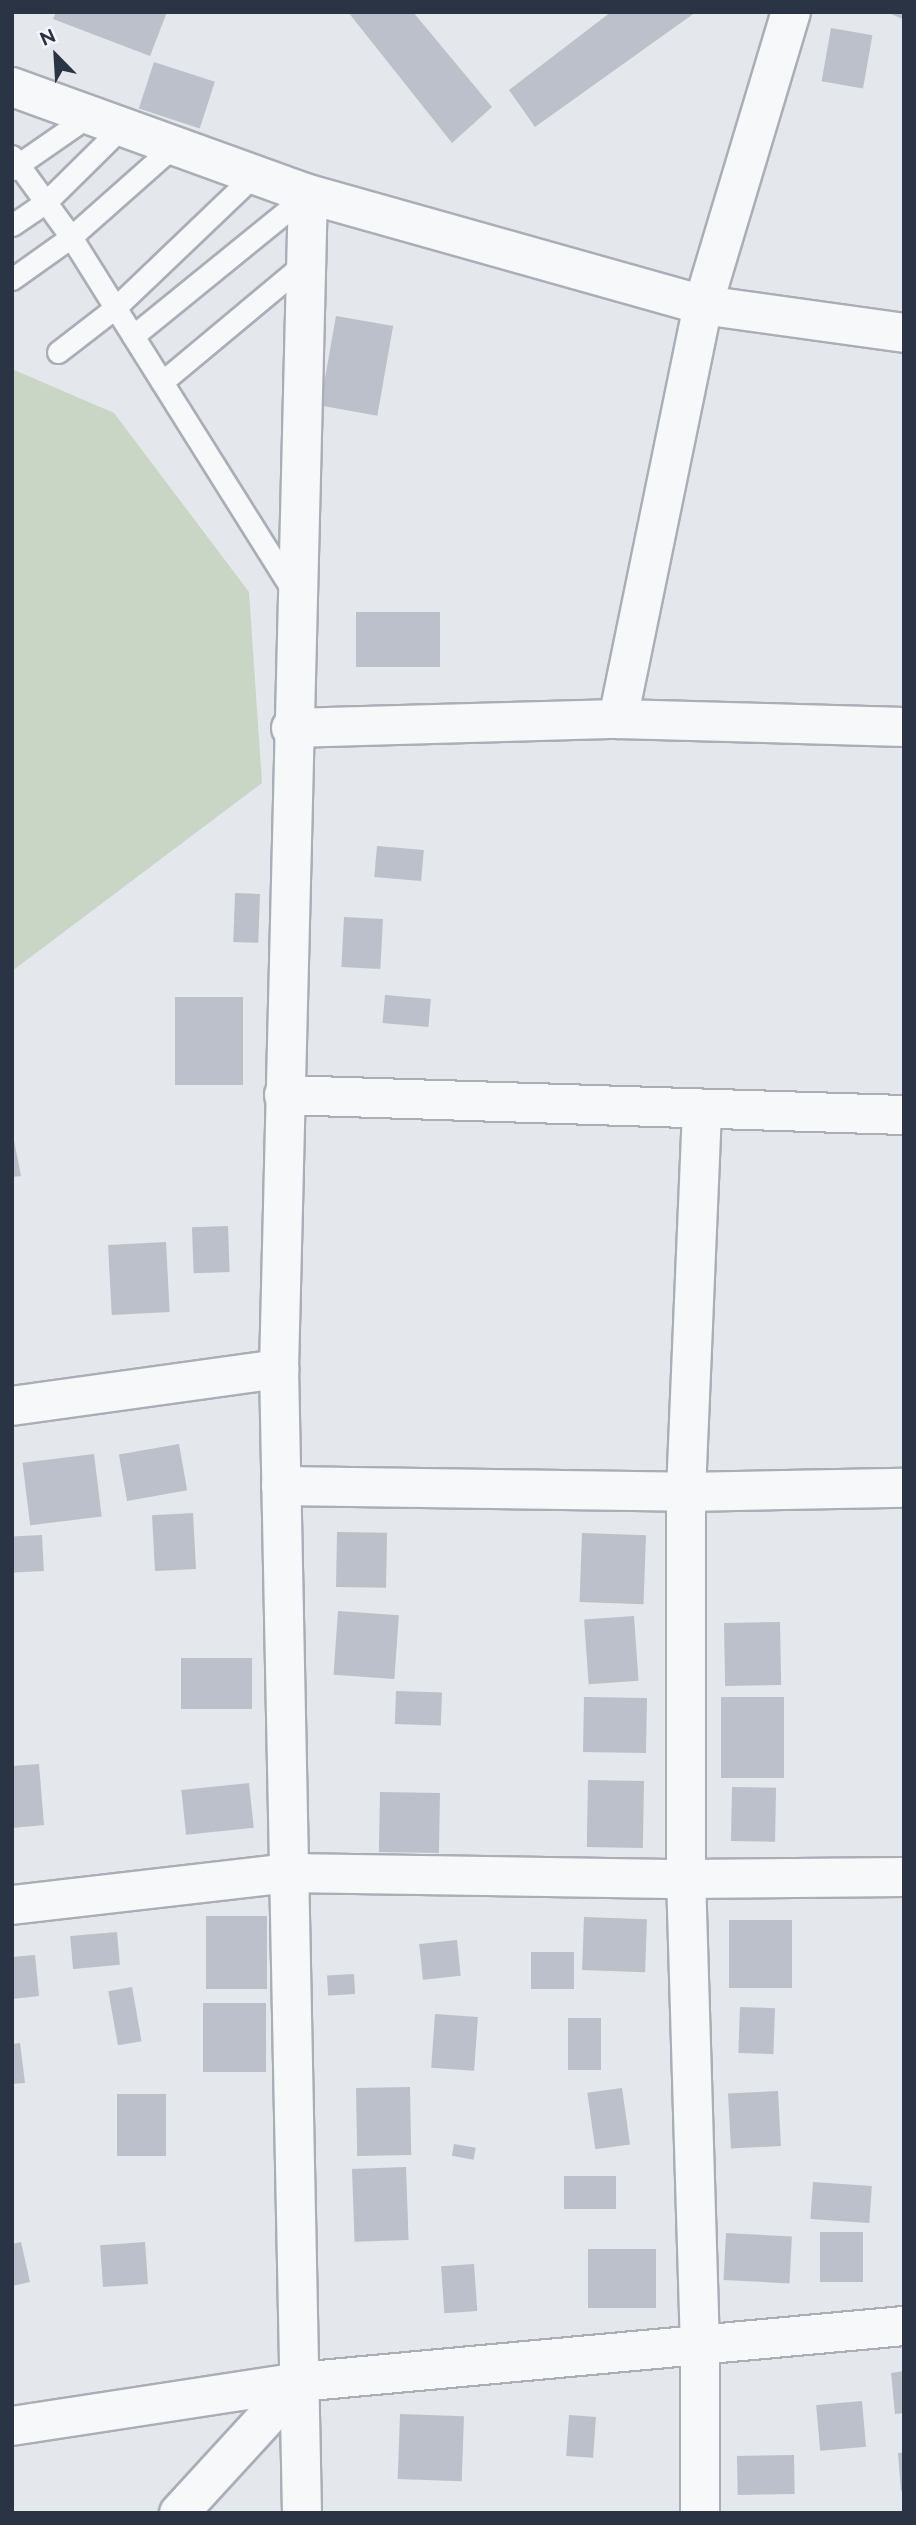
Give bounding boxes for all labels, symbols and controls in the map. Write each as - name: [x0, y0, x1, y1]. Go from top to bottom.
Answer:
- north arrow: [21, 21, 91, 91]
- text: N: [36, 24, 59, 50]

